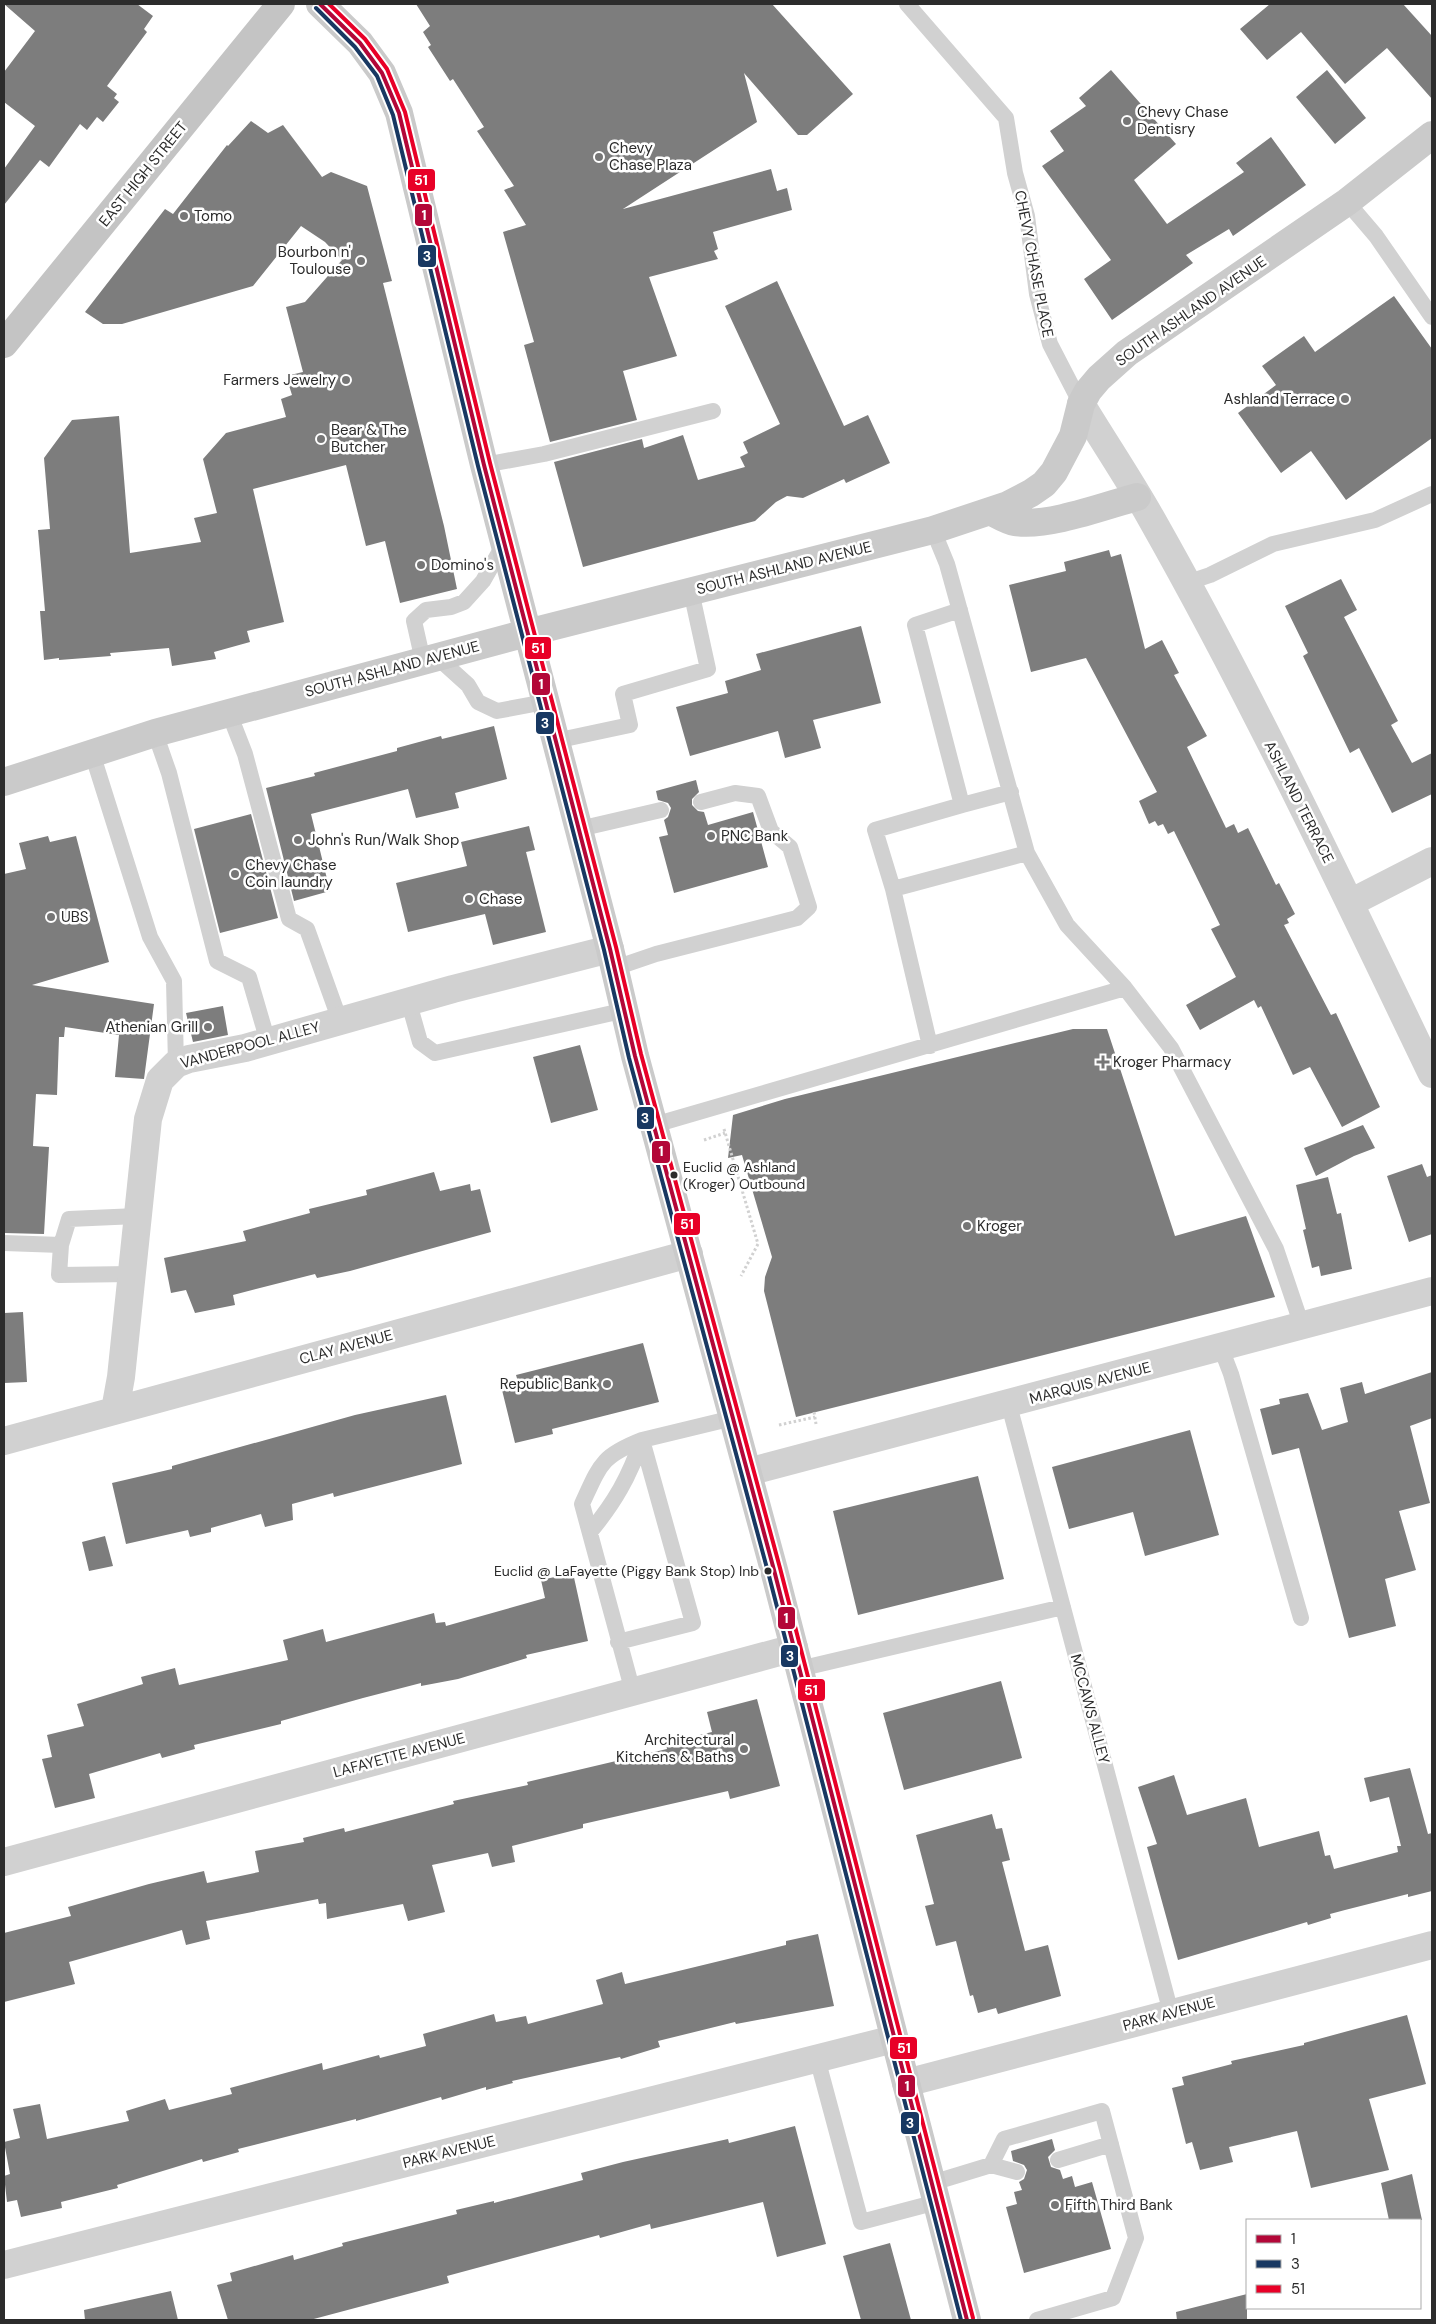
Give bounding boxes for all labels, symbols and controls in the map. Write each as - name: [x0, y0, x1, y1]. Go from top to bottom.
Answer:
- place label: Chevy Chase Dentisry: [1137, 102, 1228, 139]
- marker: Chevy Chase Dentisry: [1121, 115, 1133, 127]
- street label: EAST HIGH STREET: [94, 117, 192, 231]
- place label: Chevy Chase Plaza: [609, 138, 692, 175]
- marker: Chevy Chase Plaza: [593, 151, 605, 163]
- line badge: 51: [407, 168, 436, 192]
- text: 51: [414, 171, 428, 189]
- street label: CHEVY CHASE PLACE: [1010, 189, 1058, 339]
- line badge: 1: [414, 203, 433, 227]
- place label: Tomo: [194, 206, 232, 226]
- text: 1: [421, 206, 427, 224]
- marker: Tomo: [178, 210, 190, 222]
- place label: Bourbon n' Toulouse: [278, 242, 351, 279]
- line badge: 3: [417, 244, 437, 268]
- text: 3: [423, 247, 431, 265]
- street label: SOUTH ASHLAND AVENUE: [1112, 251, 1270, 371]
- marker: Bourbon n' Toulouse: [355, 255, 367, 267]
- place label: Farmers Jewelry: [223, 370, 337, 390]
- marker: Farmers Jewelry: [340, 374, 352, 386]
- place label: Ashland Terrace: [1223, 389, 1335, 409]
- marker: Ashland Terrace: [1339, 393, 1351, 405]
- place label: Bear & The Butcher: [331, 420, 407, 457]
- marker: Bear & The Butcher: [315, 433, 327, 445]
- street label: SOUTH ASHLAND AVENUE: [694, 537, 874, 599]
- place label: Domino's: [431, 555, 494, 575]
- marker: Domino's: [415, 559, 427, 571]
- street label: SOUTH ASHLAND AVENUE: [303, 636, 481, 702]
- line badge: 51: [524, 636, 552, 660]
- text: 51: [531, 639, 545, 657]
- line badge: 1: [531, 672, 551, 696]
- text: 1: [538, 675, 544, 693]
- line badge: 3: [535, 711, 555, 735]
- text: 3: [541, 714, 549, 732]
- street label: ASHLAND TERRACE: [1260, 737, 1338, 867]
- place label: PNC Bank: [721, 826, 789, 846]
- place label: John's Run/Walk Shop: [308, 830, 459, 850]
- marker: PNC Bank: [705, 830, 717, 842]
- marker: John's Run/Walk Shop: [292, 834, 304, 846]
- place label: Chevy Chase Coin laundry: [245, 855, 336, 892]
- marker: Chevy Chase Coin laundry: [229, 868, 241, 880]
- place label: Chase: [479, 889, 523, 909]
- marker: Chase: [463, 893, 475, 905]
- place label: UBS: [61, 907, 89, 927]
- marker: UBS: [45, 911, 57, 923]
- place label: Athenian Grill: [105, 1017, 198, 1037]
- street label: VANDERPOOL ALLEY: [178, 1017, 322, 1073]
- marker: Athenian Grill: [202, 1021, 214, 1033]
- place label: Kroger Pharmacy: [1113, 1052, 1232, 1072]
- marker: Kroger Pharmacy: [1097, 1056, 1109, 1068]
- line badge: 3: [636, 1106, 655, 1130]
- text: 3: [641, 1109, 649, 1127]
- line badge: 1: [651, 1140, 671, 1164]
- text: 1: [658, 1142, 664, 1160]
- place label: Euclid @ Ashland (Kroger) Outbound: [683, 1158, 805, 1193]
- marker: Euclid @ Ashland (Kroger) Outbound: [669, 1170, 679, 1180]
- line badge: 51: [673, 1212, 701, 1236]
- text: 51: [680, 1215, 694, 1233]
- place label: Kroger: [977, 1216, 1022, 1236]
- marker: Kroger: [961, 1220, 973, 1232]
- street label: CLAY AVENUE: [297, 1325, 395, 1369]
- street label: MARQUIS AVENUE: [1027, 1357, 1153, 1409]
- place label: Republic Bank: [500, 1374, 597, 1394]
- marker: Republic Bank: [601, 1378, 613, 1390]
- place label: Euclid @ LaFayette (Piggy Bank Stop) Inb: [494, 1562, 759, 1580]
- marker: Euclid @ LaFayette (Piggy Bank Stop) Inb: [763, 1566, 773, 1576]
- line badge: 1: [777, 1606, 796, 1630]
- text: 1: [783, 1609, 789, 1627]
- line badge: 3: [780, 1644, 799, 1668]
- text: 3: [786, 1647, 794, 1665]
- street label: MCCAWS ALLEY: [1066, 1652, 1114, 1766]
- line badge: 51: [797, 1678, 826, 1702]
- text: 51: [804, 1681, 818, 1699]
- street label: LAFAYETTE AVENUE: [331, 1728, 467, 1782]
- place label: Architectural Kitchens & Baths: [616, 1730, 734, 1767]
- marker: Architectural Kitchens & Baths: [738, 1743, 750, 1755]
- street label: PARK AVENUE: [1121, 1992, 1217, 2036]
- line badge: 51: [889, 2036, 918, 2060]
- text: 51: [897, 2039, 911, 2057]
- line badge: 1: [897, 2074, 916, 2098]
- text: 1: [904, 2077, 910, 2095]
- line badge: 3: [900, 2111, 920, 2135]
- text: 3: [906, 2114, 914, 2132]
- street label: PARK AVENUE: [401, 2131, 497, 2173]
- place label: Fifth Third Bank: [1065, 2195, 1173, 2215]
- marker: Fifth Third Bank: [1049, 2199, 1061, 2211]
- legend: [1246, 2219, 1421, 2309]
- text: 1: [1291, 2229, 1296, 2249]
- text: 3: [1291, 2254, 1300, 2274]
- text: 51: [1291, 2279, 1305, 2299]

